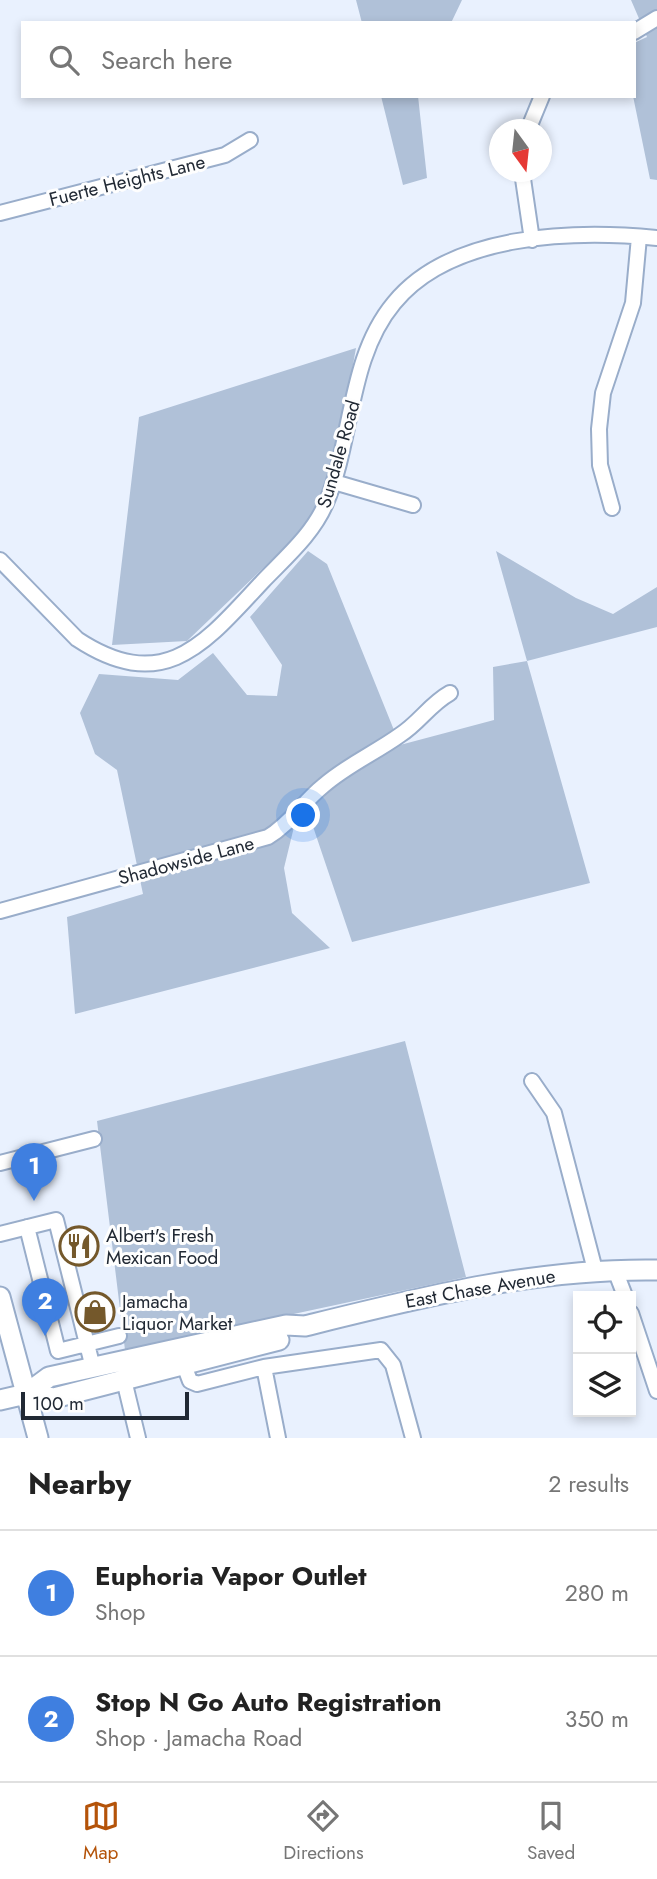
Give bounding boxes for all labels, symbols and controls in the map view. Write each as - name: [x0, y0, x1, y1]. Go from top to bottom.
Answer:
- search box: [21, 21, 636, 98]
- icon: search: [45, 41, 83, 79]
- text: Search here: [101, 41, 233, 79]
- north arrow: [489, 119, 552, 182]
- street label: Fuerte Heights Lane: [46, 148, 208, 213]
- street label: Sundale Road: [310, 397, 367, 511]
- your location: [286, 798, 320, 832]
- street label: Shadowside Lane: [115, 829, 257, 892]
- pin: 1: [11, 1143, 57, 1201]
- place label: Albert's Fresh Mexican Food: [106, 1222, 218, 1271]
- restaurant icon: Albert's Fresh Mexican Food: [58, 1225, 100, 1267]
- street label: East Chase Avenue: [403, 1262, 557, 1315]
- pin: 2: [22, 1278, 68, 1336]
- place label: Jamacha Liquor Market: [119, 1288, 233, 1337]
- shop icon: Jamacha Liquor Market: [74, 1291, 116, 1333]
- map controls: [573, 1291, 636, 1417]
- button: locate: [573, 1291, 636, 1354]
- button: layers: [573, 1354, 636, 1417]
- scale bar: [21, 1389, 189, 1421]
- text: 100 m: [32, 1390, 84, 1417]
- text: Nearby: [28, 1462, 131, 1505]
- text: 2 results: [548, 1467, 629, 1501]
- text: Euphoria Vapor Outlet: [95, 1557, 367, 1595]
- text: 1: [45, 1576, 57, 1610]
- text: 280 m: [565, 1576, 629, 1610]
- text: Shop: [95, 1595, 145, 1629]
- text: Stop N Go Auto Registration: [95, 1683, 442, 1721]
- text: 2: [43, 1702, 59, 1736]
- text: 350 m: [565, 1702, 629, 1736]
- text: Shop · Jamacha Road: [95, 1721, 302, 1755]
- tab: Map: [82, 1797, 120, 1866]
- tab: Directions: [283, 1797, 364, 1866]
- tab: Saved: [527, 1797, 575, 1866]

